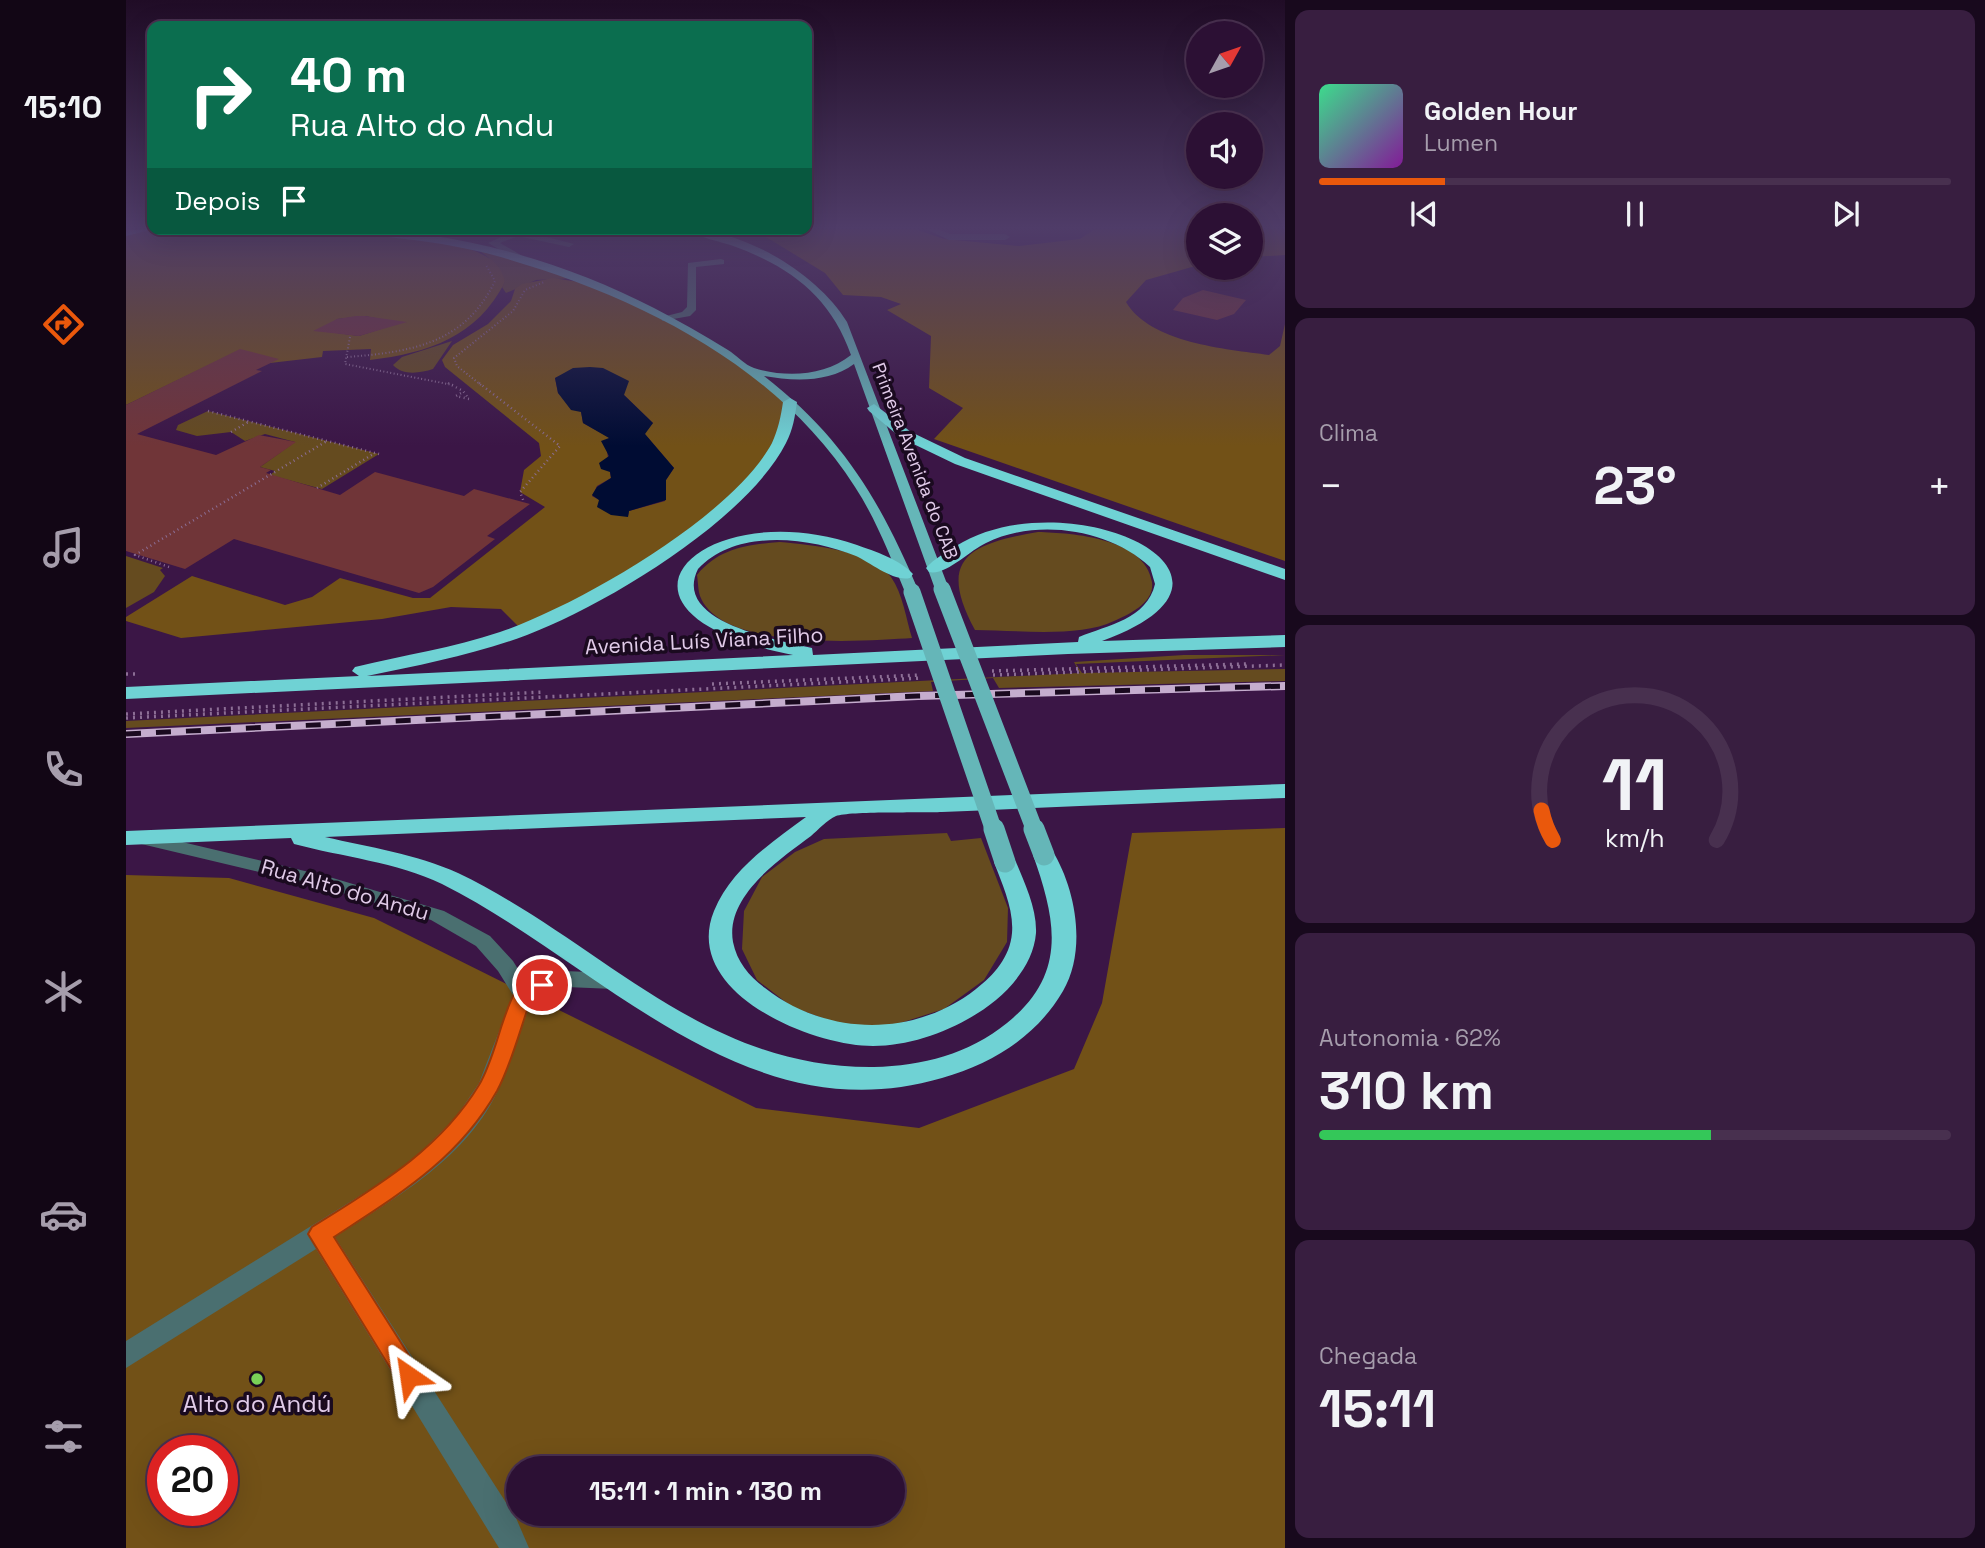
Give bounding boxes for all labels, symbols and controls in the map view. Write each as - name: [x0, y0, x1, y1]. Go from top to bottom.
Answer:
- north arrow: [1186, 21, 1264, 98]
- map controls: [1186, 21, 1263, 280]
- text: 40 m: [290, 44, 407, 106]
- icon: right: [175, 49, 266, 140]
- text: 15:10: [24, 87, 102, 127]
- text: Golden Hour: [1424, 94, 1578, 128]
- text: Rua Alto do Andu: [290, 105, 554, 145]
- button: sound: [1186, 112, 1263, 189]
- text: Lumen: [1424, 128, 1498, 158]
- icon: arrive: [275, 182, 313, 220]
- text: Depois: [175, 184, 261, 218]
- icon: previous: [1405, 195, 1443, 233]
- icon: pause: [1616, 195, 1654, 233]
- icon: next: [1827, 195, 1865, 233]
- button: layers: [1186, 203, 1263, 280]
- icon: directions: [39, 300, 88, 349]
- street label: Primeira Avenida do CAB: [867, 359, 964, 562]
- text: Clima: [1319, 418, 1378, 448]
- text: 23°: [1594, 453, 1677, 519]
- text: −: [1319, 462, 1343, 510]
- text: +: [1927, 462, 1951, 510]
- icon: music: [39, 523, 88, 572]
- street label: Avenida Luís Viana Filho: [584, 621, 824, 660]
- text: 11: [1602, 738, 1668, 831]
- icon: phone: [39, 745, 88, 794]
- text: km/h: [1605, 822, 1665, 854]
- street label: Rua Alto do Andu: [258, 853, 432, 926]
- pin: [512, 955, 572, 1015]
- icon: arrive: [523, 966, 561, 1004]
- icon: climate: [39, 967, 88, 1016]
- text: Autonomia · 62%: [1319, 1023, 1501, 1053]
- text: 310 km: [1319, 1058, 1494, 1124]
- icon: car: [39, 1190, 88, 1239]
- position arrow: [372, 1339, 446, 1413]
- text: Chegada: [1319, 1341, 1417, 1371]
- marker: Alto do Andú: [249, 1371, 265, 1387]
- text: 15:11: [1319, 1376, 1436, 1442]
- place label: Alto do Andú: [183, 1388, 331, 1419]
- icon: filters: [39, 1412, 88, 1461]
- speed limit sign: 20: [147, 1435, 238, 1526]
- text: 15:11 · 1 min · 130 m: [589, 1474, 822, 1508]

